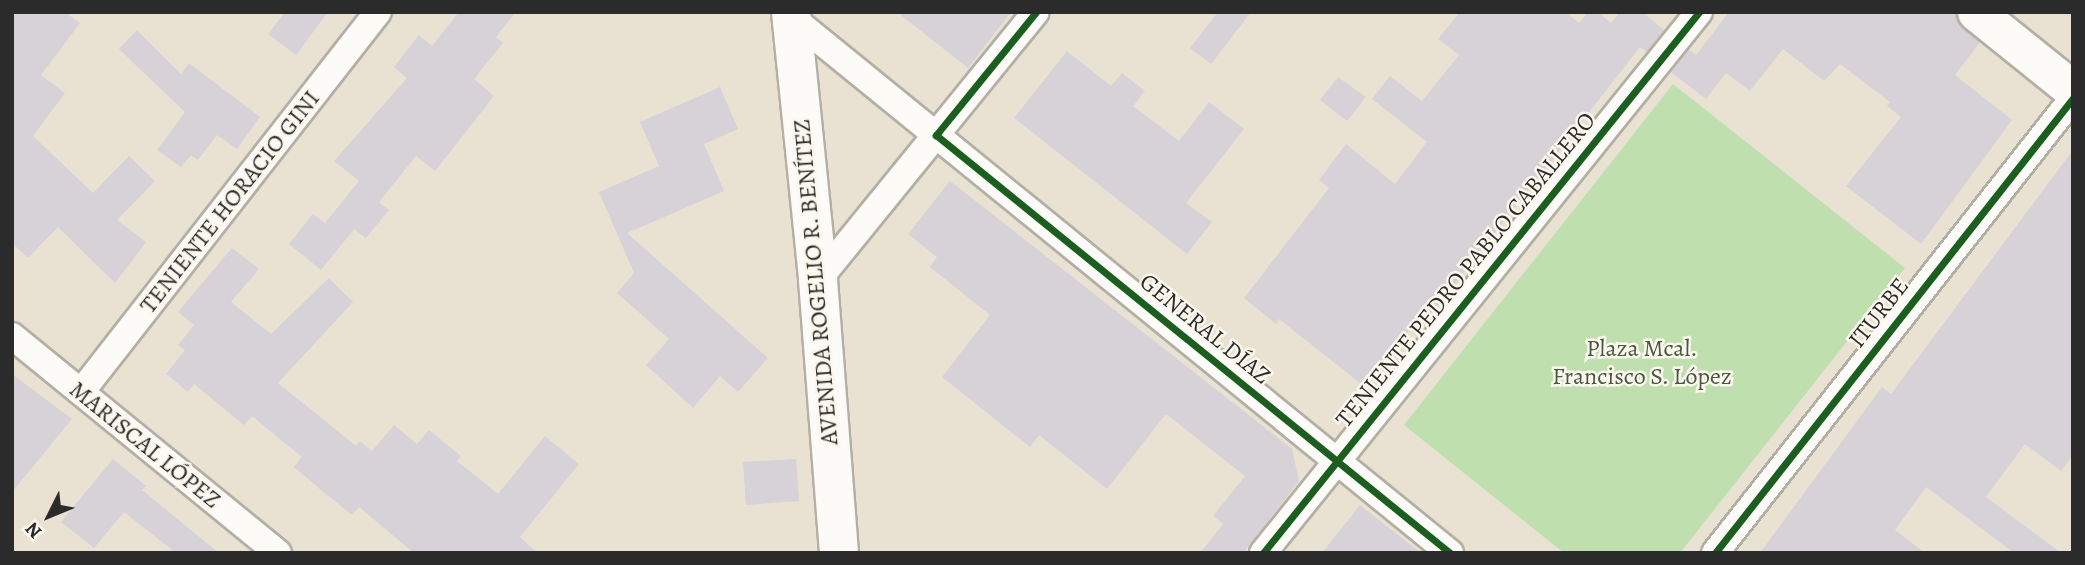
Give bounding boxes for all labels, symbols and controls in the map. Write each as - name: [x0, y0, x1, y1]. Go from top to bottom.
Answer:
- street label: TENIENTE HORACIO GINI: [134, 85, 326, 319]
- street label: TENIENTE PEDRO PABLO CABALLERO: [1330, 107, 1602, 433]
- street label: AVENIDA ROGELIO R. BENÍTEZ: [787, 118, 845, 446]
- street label: GENERAL DÍAZ: [1134, 267, 1276, 391]
- street label: ITURBE: [1843, 272, 1915, 354]
- park label: Plaza Mcal. Francisco S. López: [1552, 335, 1732, 391]
- street label: MARISCAL LÓPEZ: [64, 375, 226, 515]
- north arrow: [14, 481, 84, 551]
- text: N: [19, 516, 48, 544]

